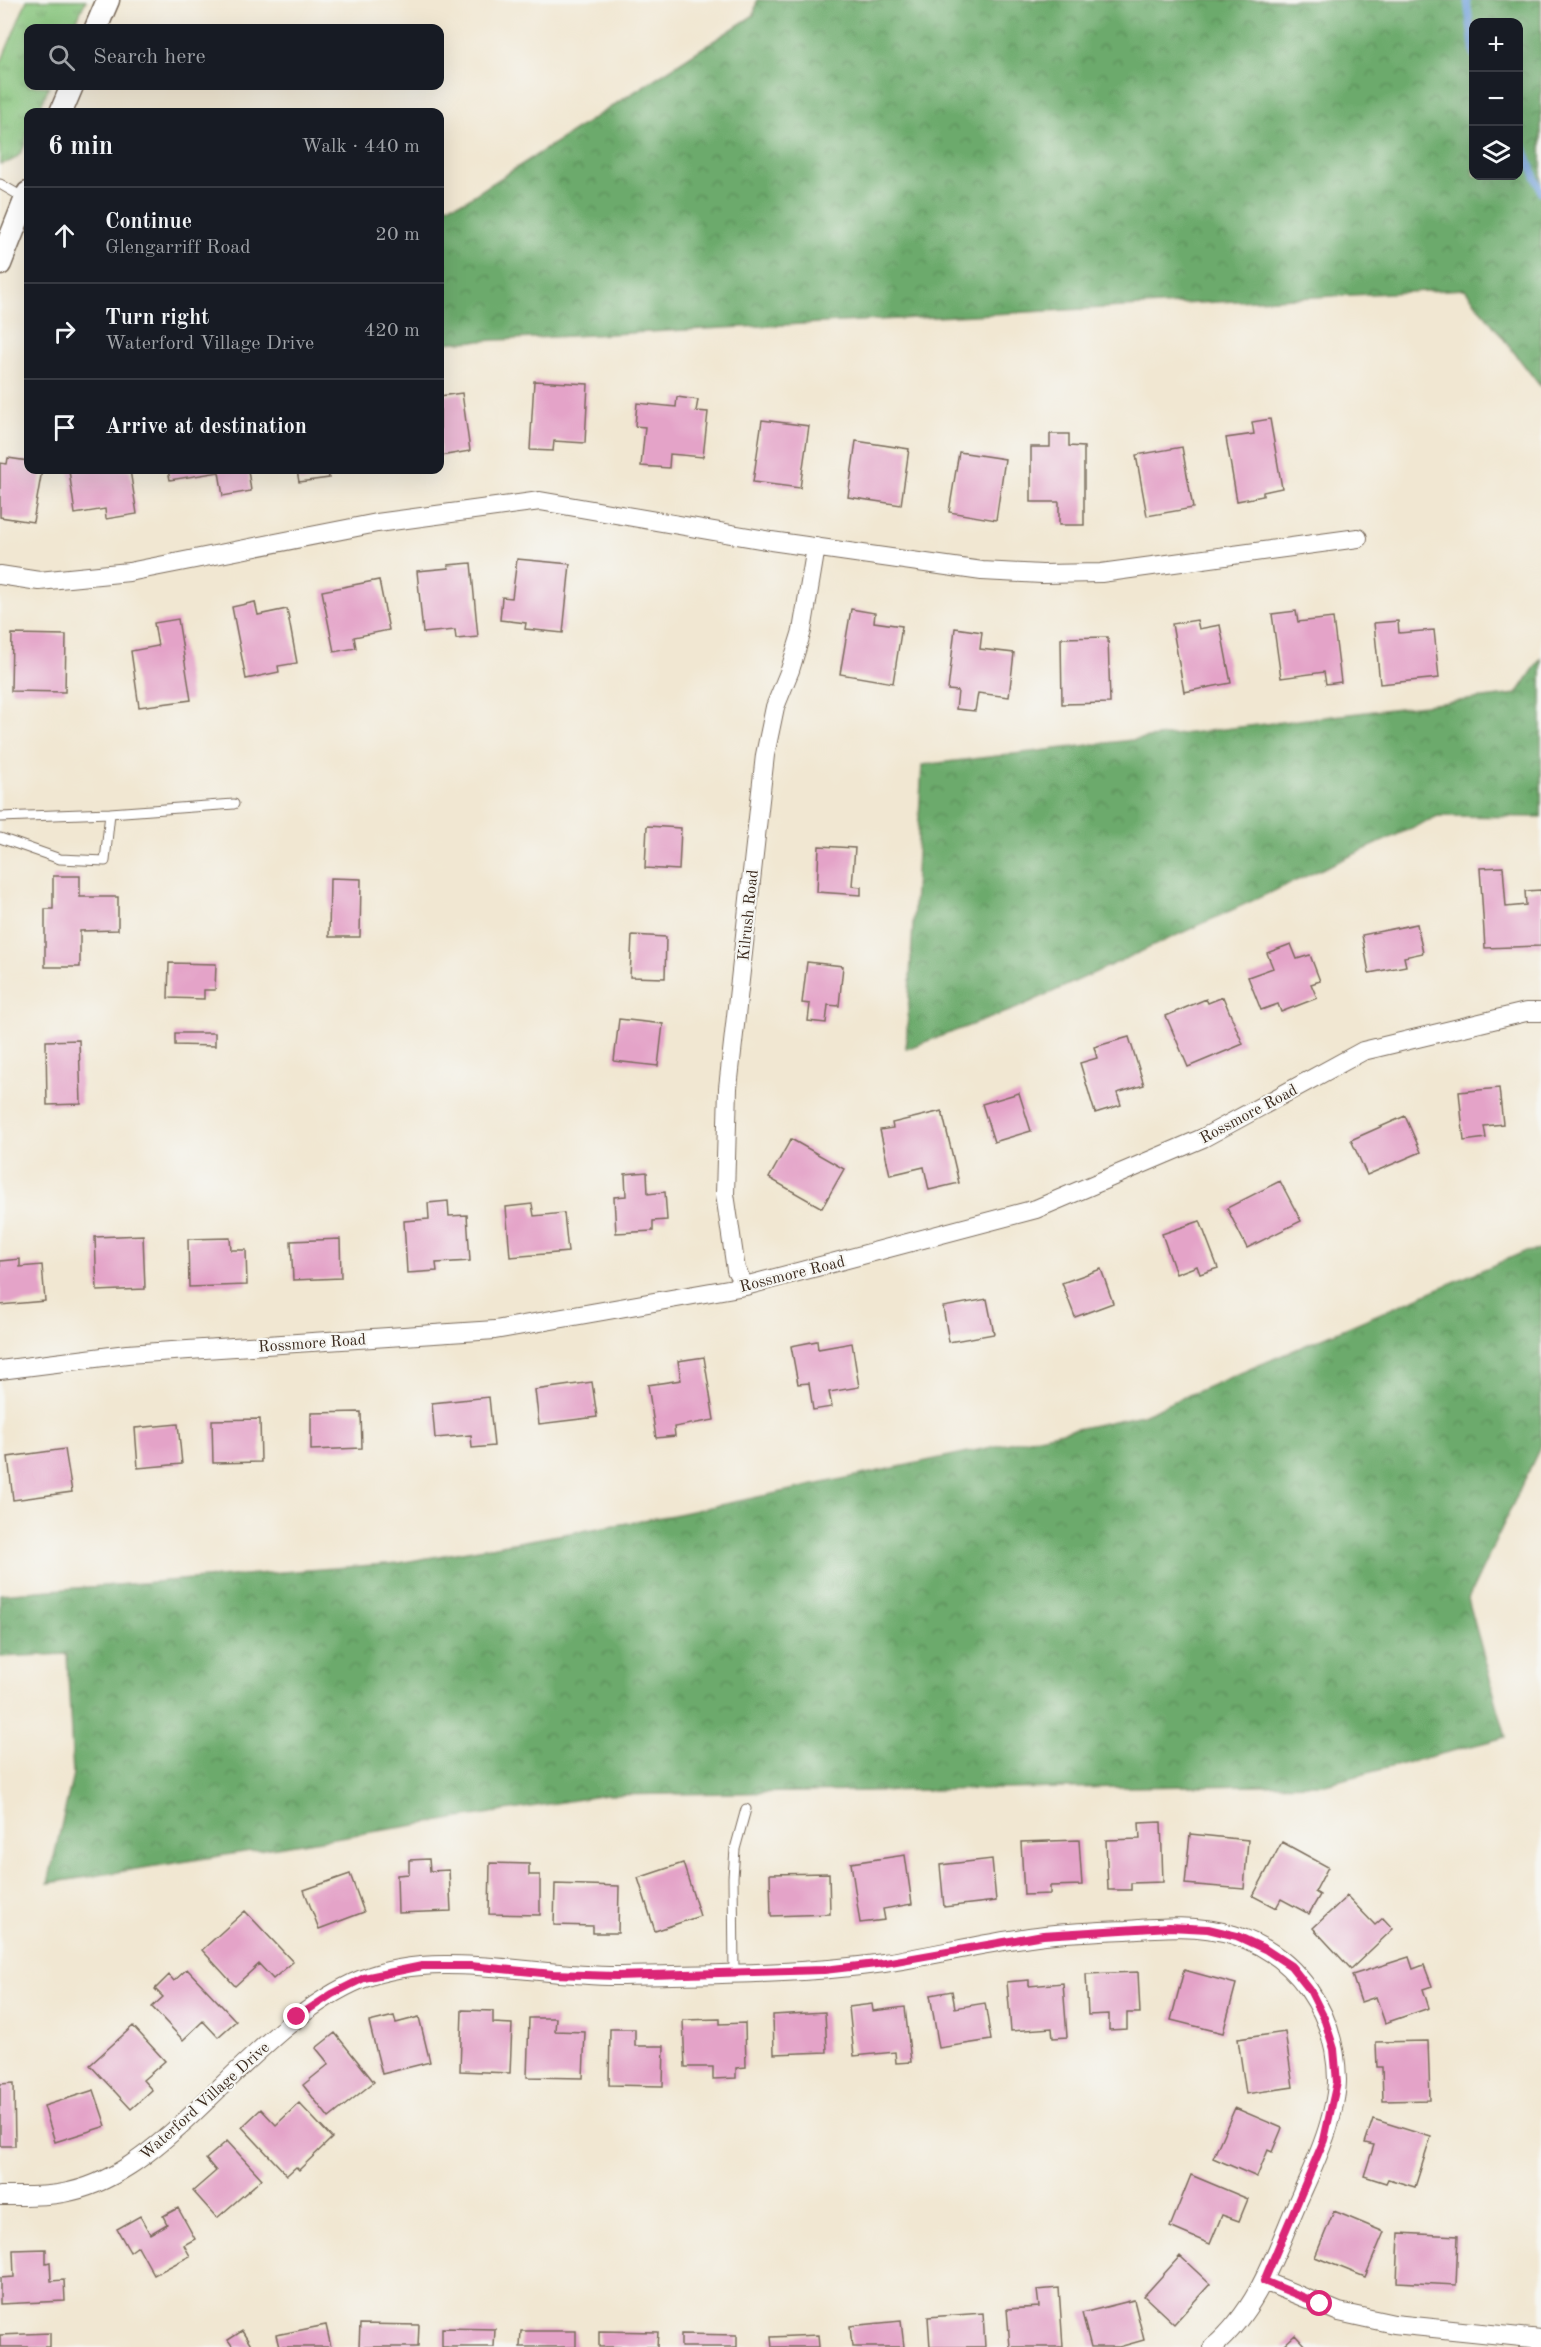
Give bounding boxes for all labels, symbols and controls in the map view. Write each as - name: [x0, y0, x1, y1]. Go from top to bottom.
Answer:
- map controls: [1469, 18, 1523, 180]
- button: +: [1469, 18, 1523, 72]
- search box: [24, 24, 444, 90]
- icon: search: [45, 41, 78, 74]
- text: Search here: [93, 46, 206, 68]
- button: −: [1469, 72, 1523, 126]
- button: layers: [1469, 126, 1523, 180]
- text: 6 min: [48, 134, 113, 160]
- text: Walk · 440 m: [301, 137, 420, 157]
- text: Continue: [105, 211, 192, 233]
- icon: ahead: [48, 219, 81, 252]
- text: 20 m: [375, 225, 420, 245]
- text: Glengarriff Road: [105, 238, 251, 258]
- text: Turn right: [105, 307, 209, 329]
- icon: right: [48, 315, 81, 348]
- text: 420 m: [364, 321, 420, 341]
- text: Waterford Village Drive: [105, 334, 314, 354]
- icon: arrive: [48, 411, 81, 444]
- text: Arrive at destination: [105, 416, 307, 438]
- street label: Kilrush Road: [736, 869, 762, 962]
- street label: Rossmore Road: [1198, 1082, 1300, 1147]
- street label: Rossmore Road: [738, 1254, 847, 1296]
- street label: Rossmore Road: [258, 1332, 367, 1356]
- route end: [283, 2003, 309, 2029]
- street label: Waterford Village Drive: [138, 2040, 273, 2163]
- route start: [1306, 2290, 1332, 2316]

